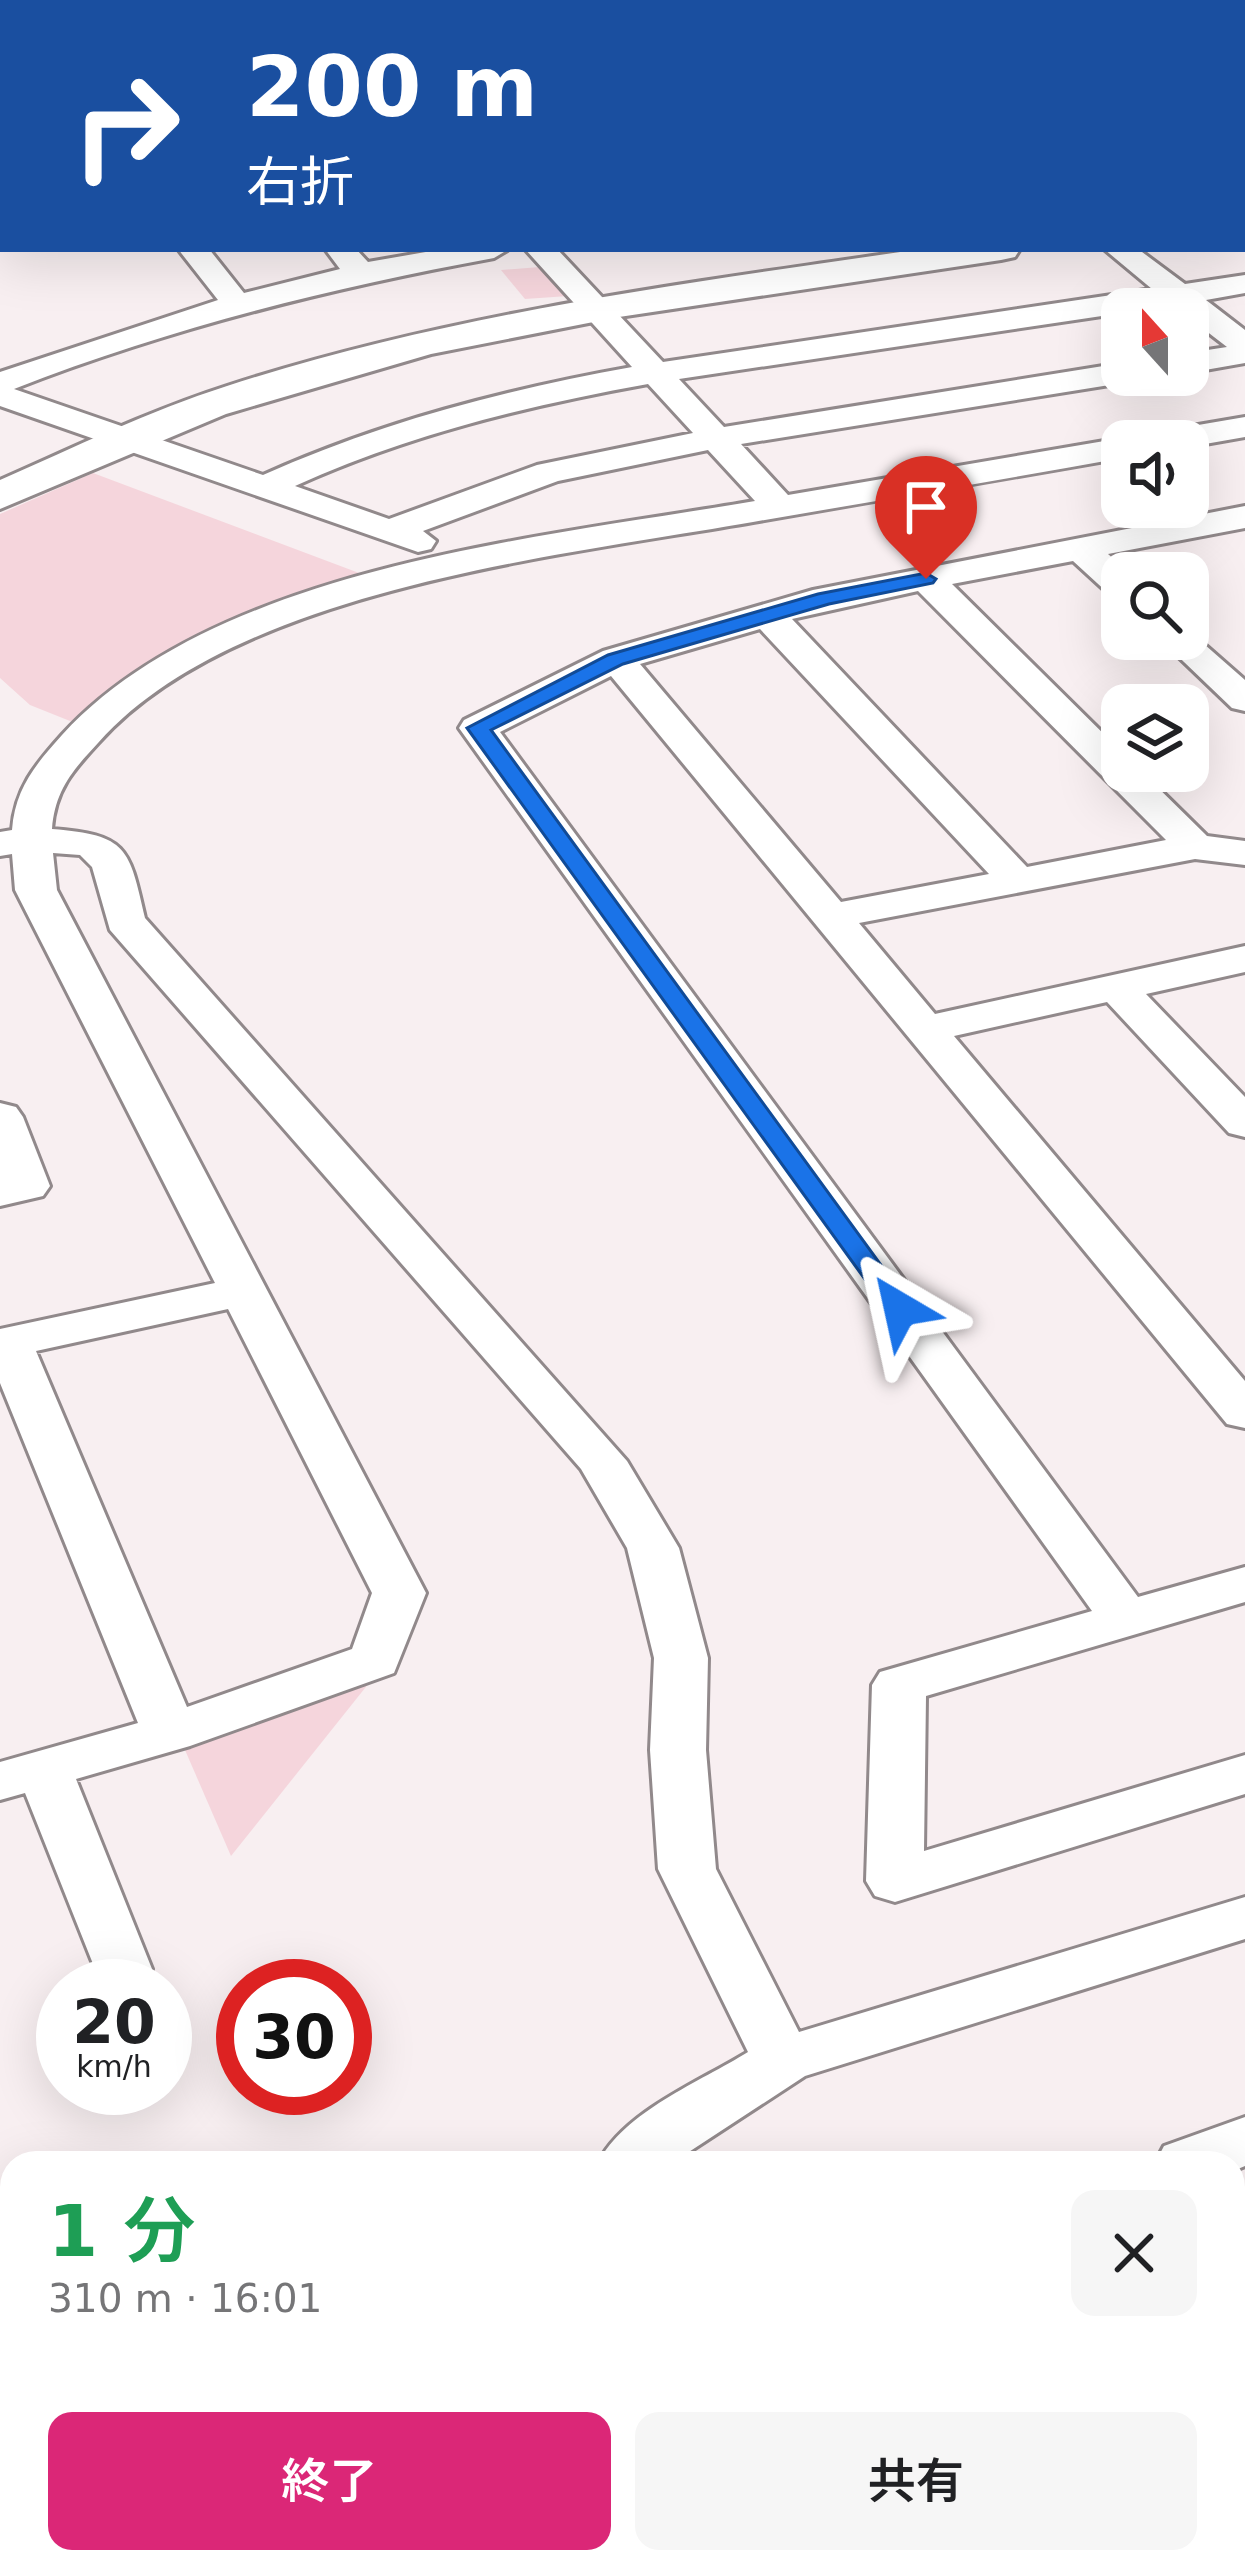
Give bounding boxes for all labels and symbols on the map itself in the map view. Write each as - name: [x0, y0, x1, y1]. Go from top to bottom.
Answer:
- north arrow: [1101, 288, 1209, 396]
- pin: [875, 456, 977, 579]
- position arrow: [837, 1246, 963, 1372]
- speed limit sign: 30: [216, 1959, 372, 2115]

